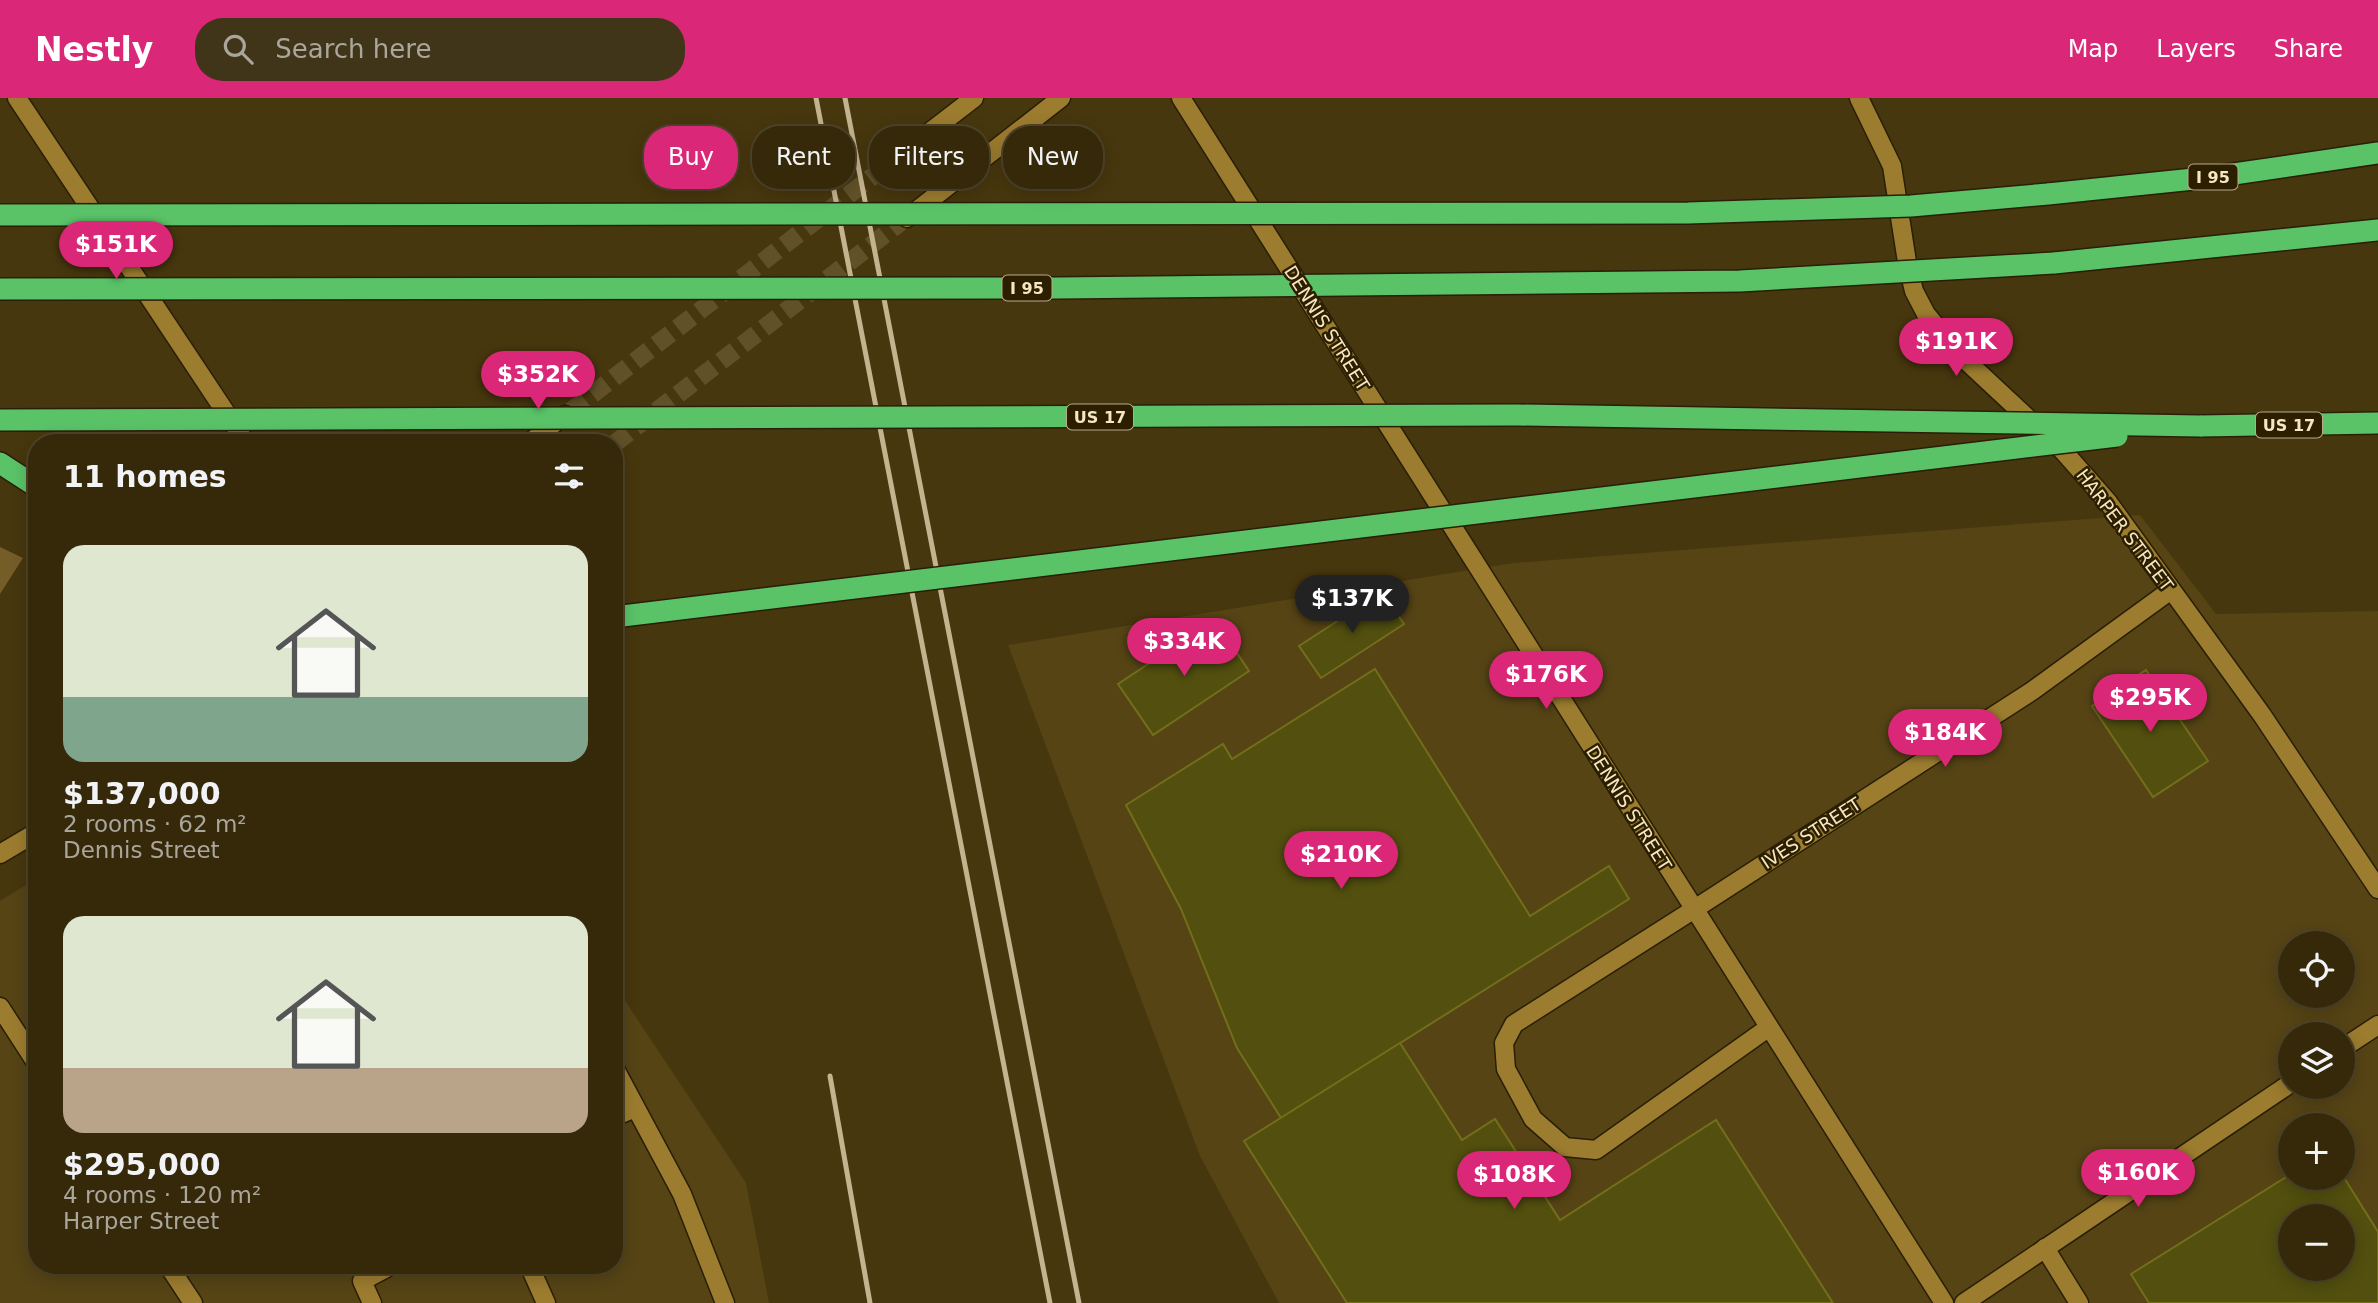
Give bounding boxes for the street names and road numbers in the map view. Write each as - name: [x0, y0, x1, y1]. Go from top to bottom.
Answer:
- road number: I 95: [2188, 164, 2238, 190]
- street label: DENNIS STREET: [1280, 262, 1374, 395]
- road number: I 95: [1002, 276, 1052, 300]
- road number: US 17: [1067, 404, 1133, 430]
- road number: US 17: [2256, 412, 2322, 438]
- street label: HARPER STREET: [2072, 465, 2178, 596]
- street label: DENNIS STREET: [1582, 742, 1676, 875]
- street label: IVES STREET: [1757, 792, 1866, 873]

